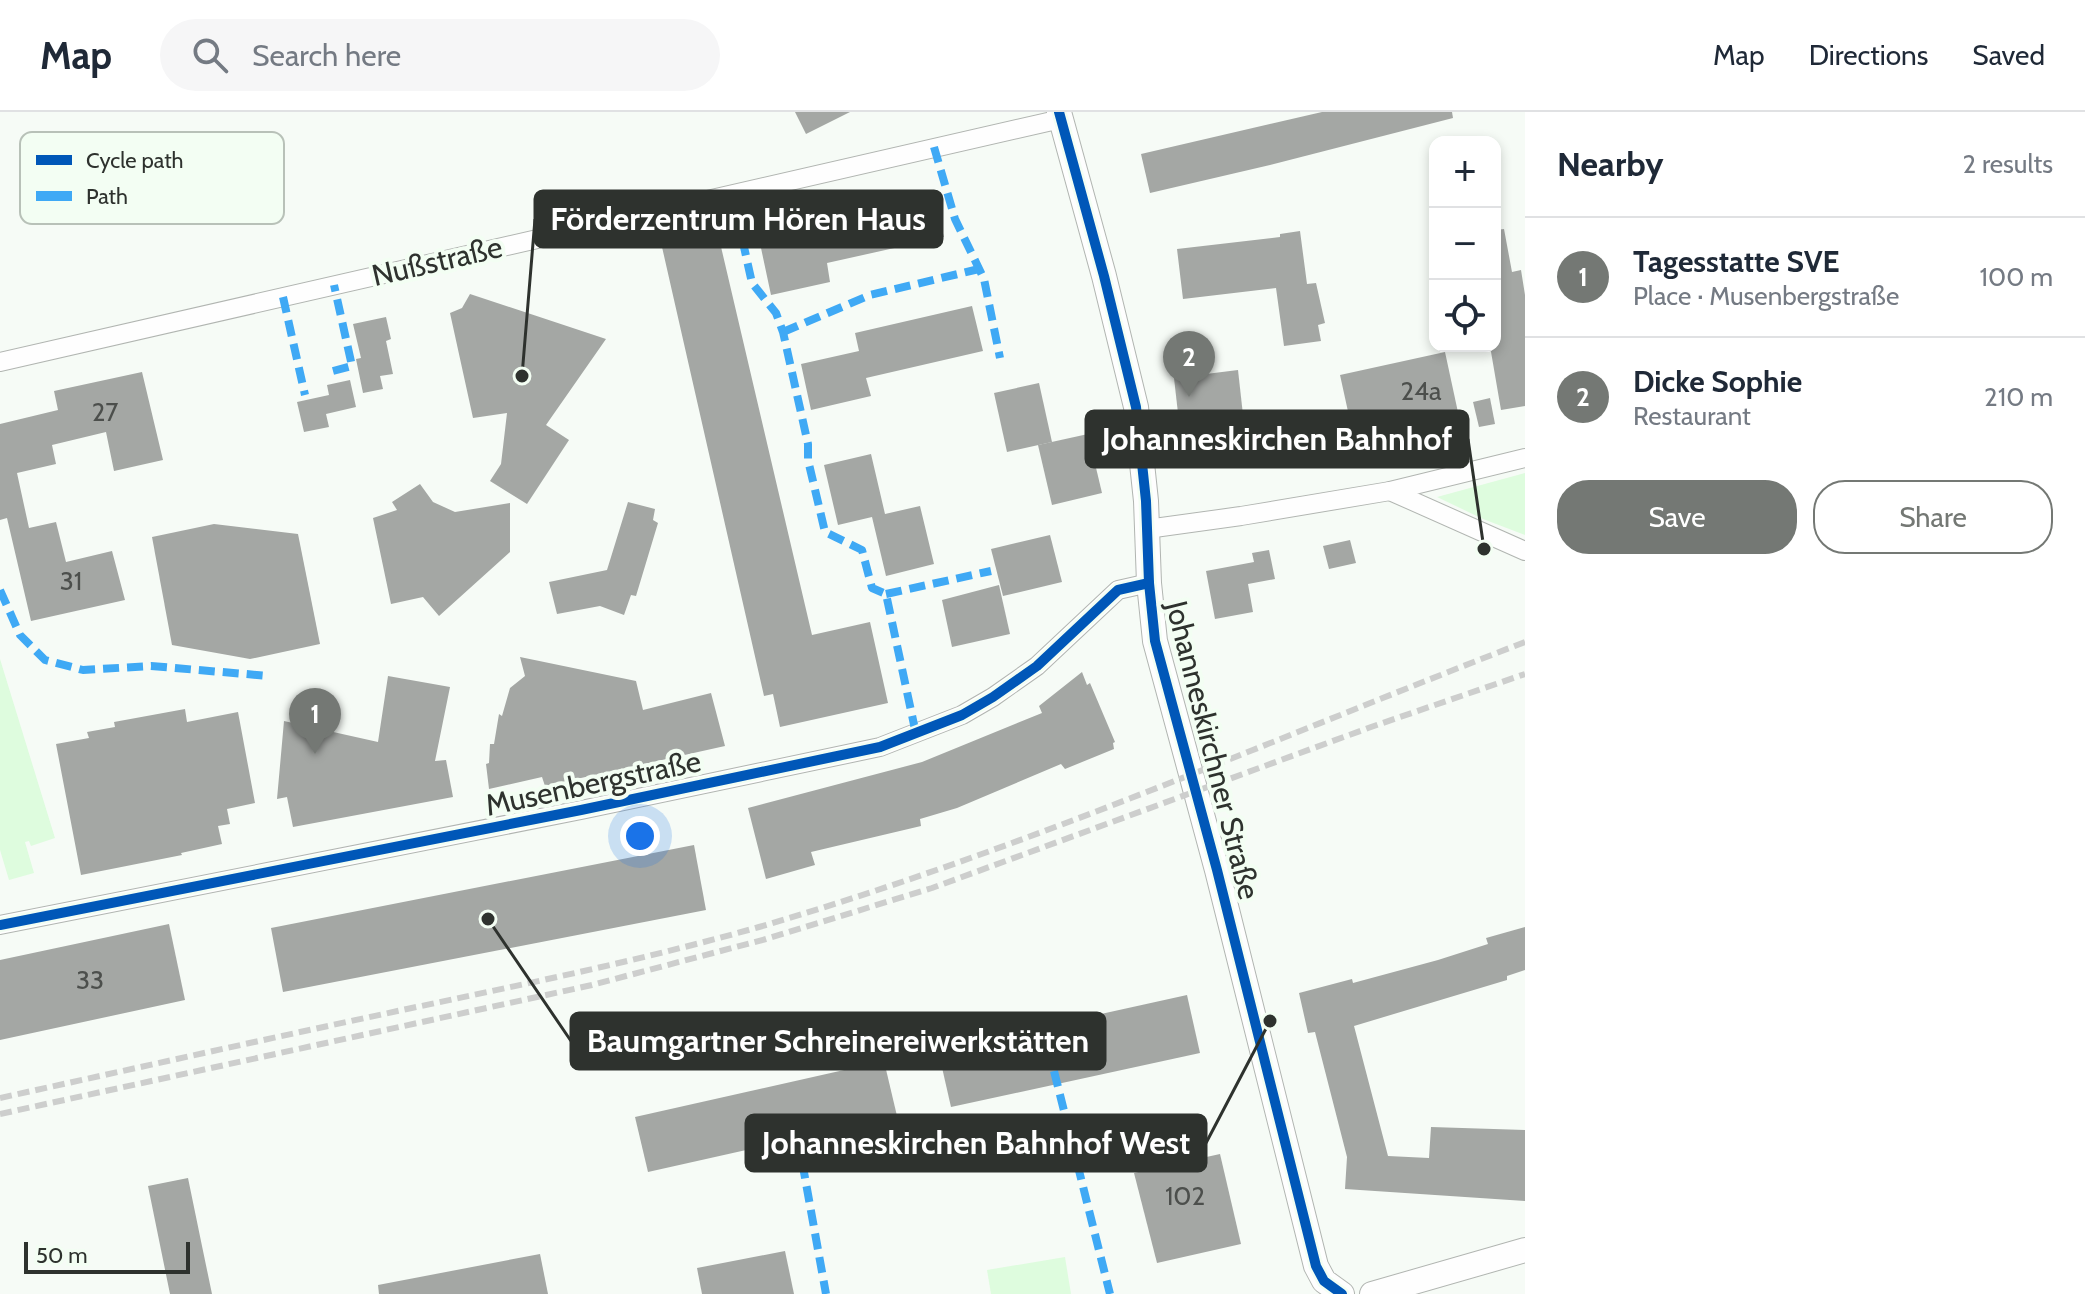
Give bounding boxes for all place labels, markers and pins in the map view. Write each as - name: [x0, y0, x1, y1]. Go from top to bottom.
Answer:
- callout: Förderzentrum Hören Haus: [535, 191, 942, 247]
- pin: 2: [1163, 331, 1215, 397]
- callout: Johanneskirchen Bahnhof: [1086, 411, 1468, 467]
- pin: 1: [289, 688, 341, 754]
- callout: Baumgartner Schreinereiwerkstätten: [571, 1013, 1105, 1069]
- callout: Johanneskirchen Bahnhof West: [746, 1115, 1206, 1171]

